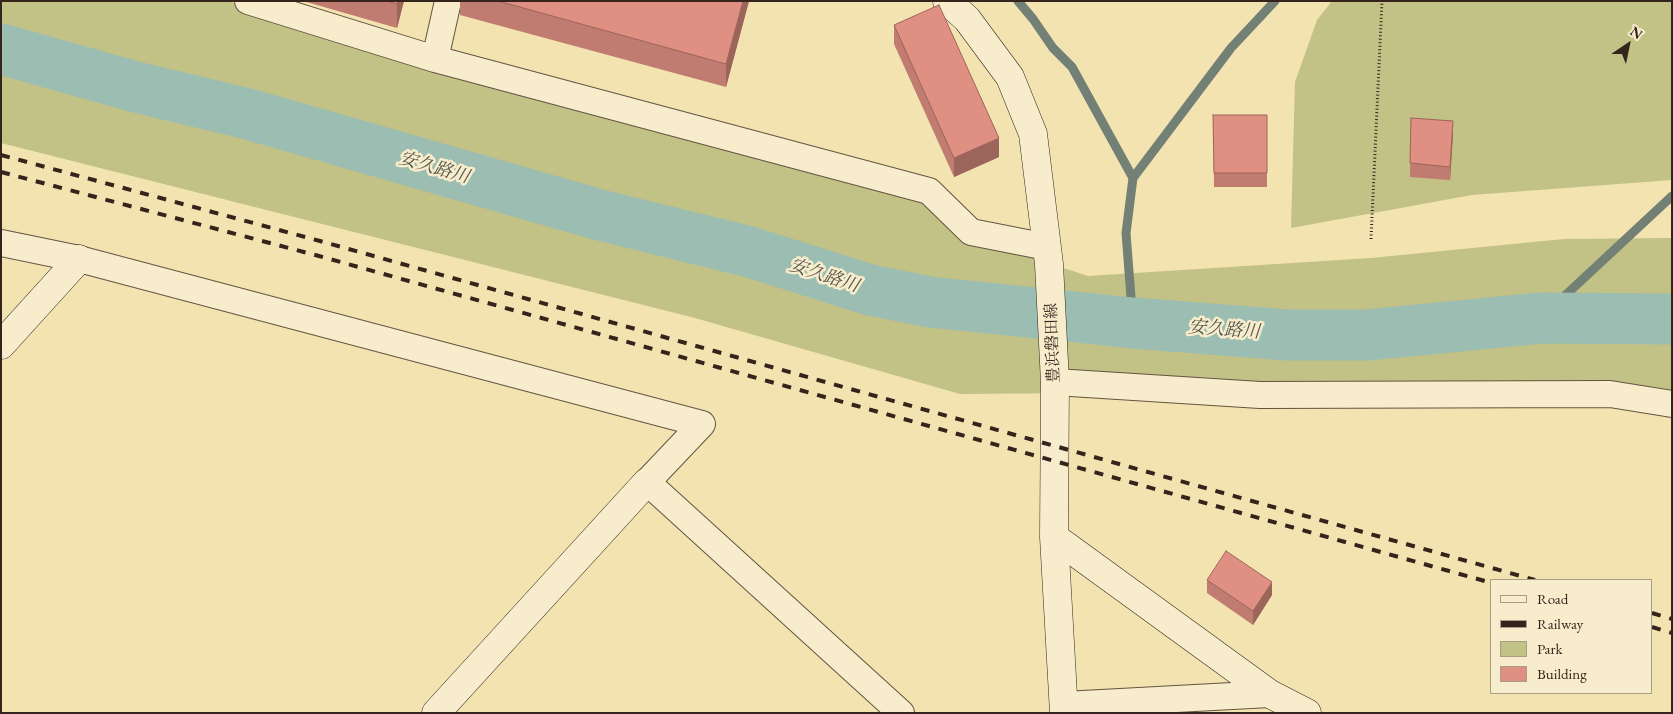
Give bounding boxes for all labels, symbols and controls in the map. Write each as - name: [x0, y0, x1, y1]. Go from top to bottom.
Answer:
- north arrow: [1603, 20, 1653, 70]
- text: N: [1627, 22, 1646, 43]
- water label: 安久路川: [396, 148, 472, 188]
- water label: 安久路川: [786, 255, 862, 297]
- street label: 豊浜磐田線: [1042, 303, 1064, 383]
- water label: 安久路川: [1187, 317, 1261, 343]
- legend: [1490, 579, 1653, 694]
- text: Road: [1537, 589, 1568, 608]
- text: Railway: [1537, 614, 1583, 633]
- text: Park: [1537, 639, 1563, 658]
- text: Building: [1537, 664, 1587, 683]

